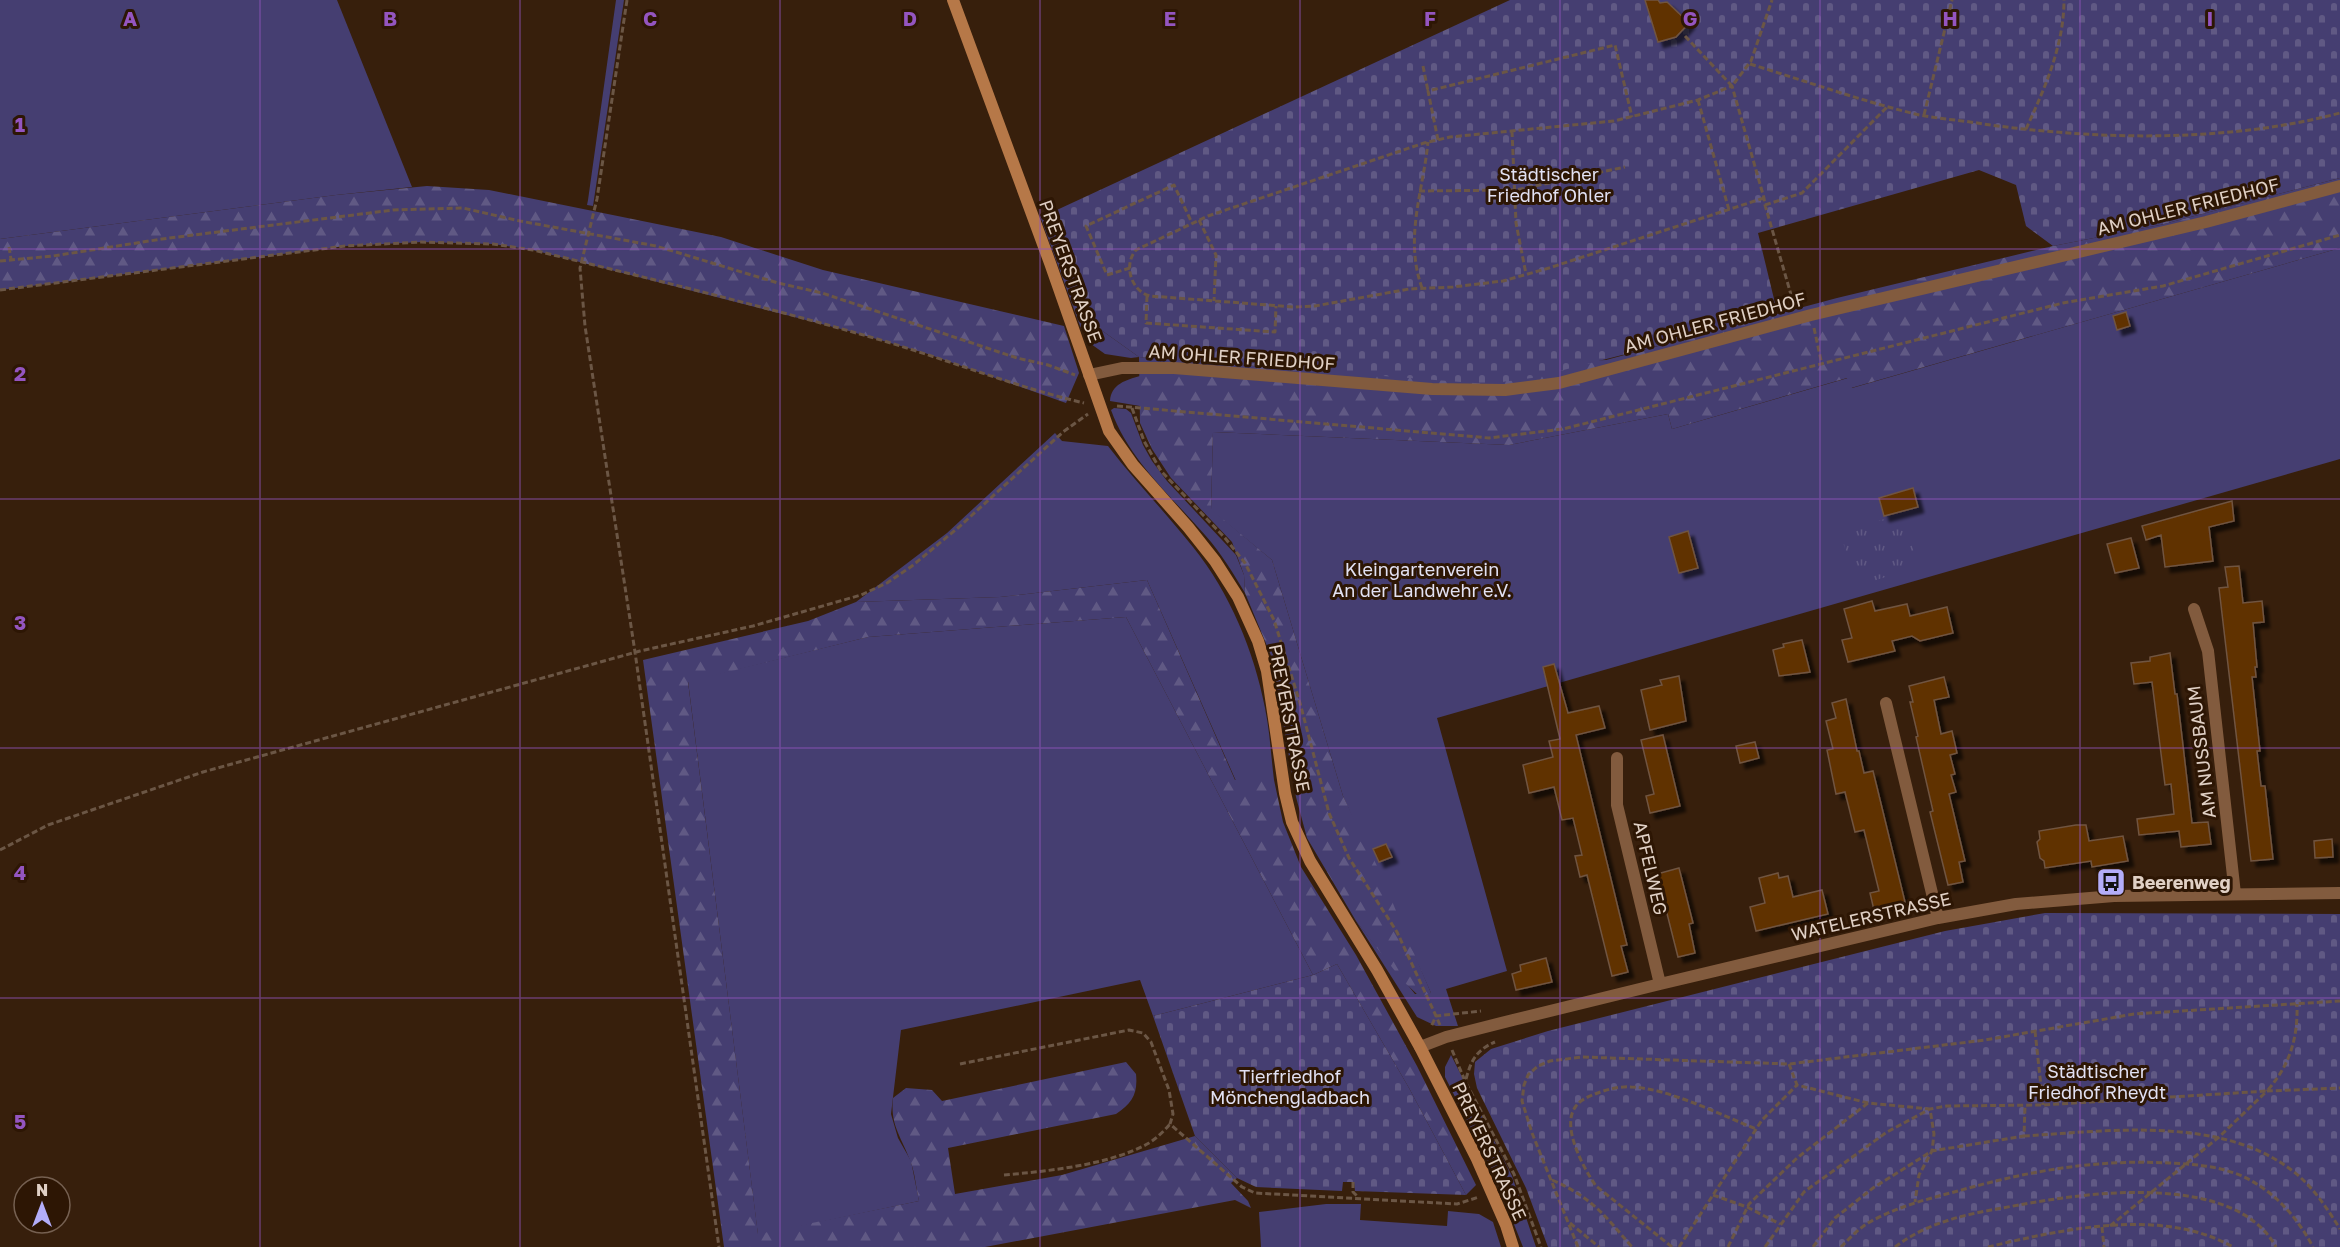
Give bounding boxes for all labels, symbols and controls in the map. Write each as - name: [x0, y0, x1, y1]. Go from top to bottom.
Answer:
- text: A: [123, 6, 137, 30]
- text: B: [383, 6, 397, 30]
- text: C: [643, 6, 657, 30]
- text: D: [903, 6, 917, 30]
- text: E: [1164, 6, 1176, 30]
- text: F: [1424, 6, 1436, 30]
- text: G: [1683, 6, 1697, 30]
- text: H: [1942, 6, 1958, 30]
- text: I: [2207, 6, 2213, 30]
- text: 1: [15, 112, 25, 136]
- park label: Städtischer Friedhof Ohler: [1487, 163, 1611, 206]
- street label: AM OHLER FRIEDHOF: [2095, 173, 2281, 239]
- street label: PREYERSTRASSE: [1035, 196, 1107, 346]
- street label: AM OHLER FRIEDHOF: [1622, 287, 1808, 357]
- street label: AM OHLER FRIEDHOF: [1148, 340, 1336, 374]
- text: 2: [14, 361, 26, 385]
- park label: Kleingartenverein An der Landwehr e.V.: [1332, 558, 1512, 601]
- text: 3: [14, 610, 26, 634]
- street label: PREYERSTRASSE: [1265, 642, 1315, 794]
- street label: AM NUSSBAUM: [2182, 684, 2220, 820]
- street label: APFELWEG: [1630, 819, 1672, 917]
- text: 4: [14, 860, 26, 884]
- bus stop icon: Beerenweg: [2095, 866, 2127, 898]
- place label: Beerenweg: [2132, 871, 2231, 893]
- street label: WATELERSTRASSE: [1789, 887, 1953, 945]
- park label: Städtischer Friedhof Rheydt: [2028, 1060, 2166, 1103]
- park label: Tierfriedhof Mönchengladbach: [1210, 1065, 1370, 1108]
- street label: PREYERSTRASSE: [1448, 1078, 1532, 1224]
- text: 5: [14, 1109, 26, 1133]
- north arrow: [12, 1175, 72, 1235]
- text: N: [36, 1180, 48, 1200]

